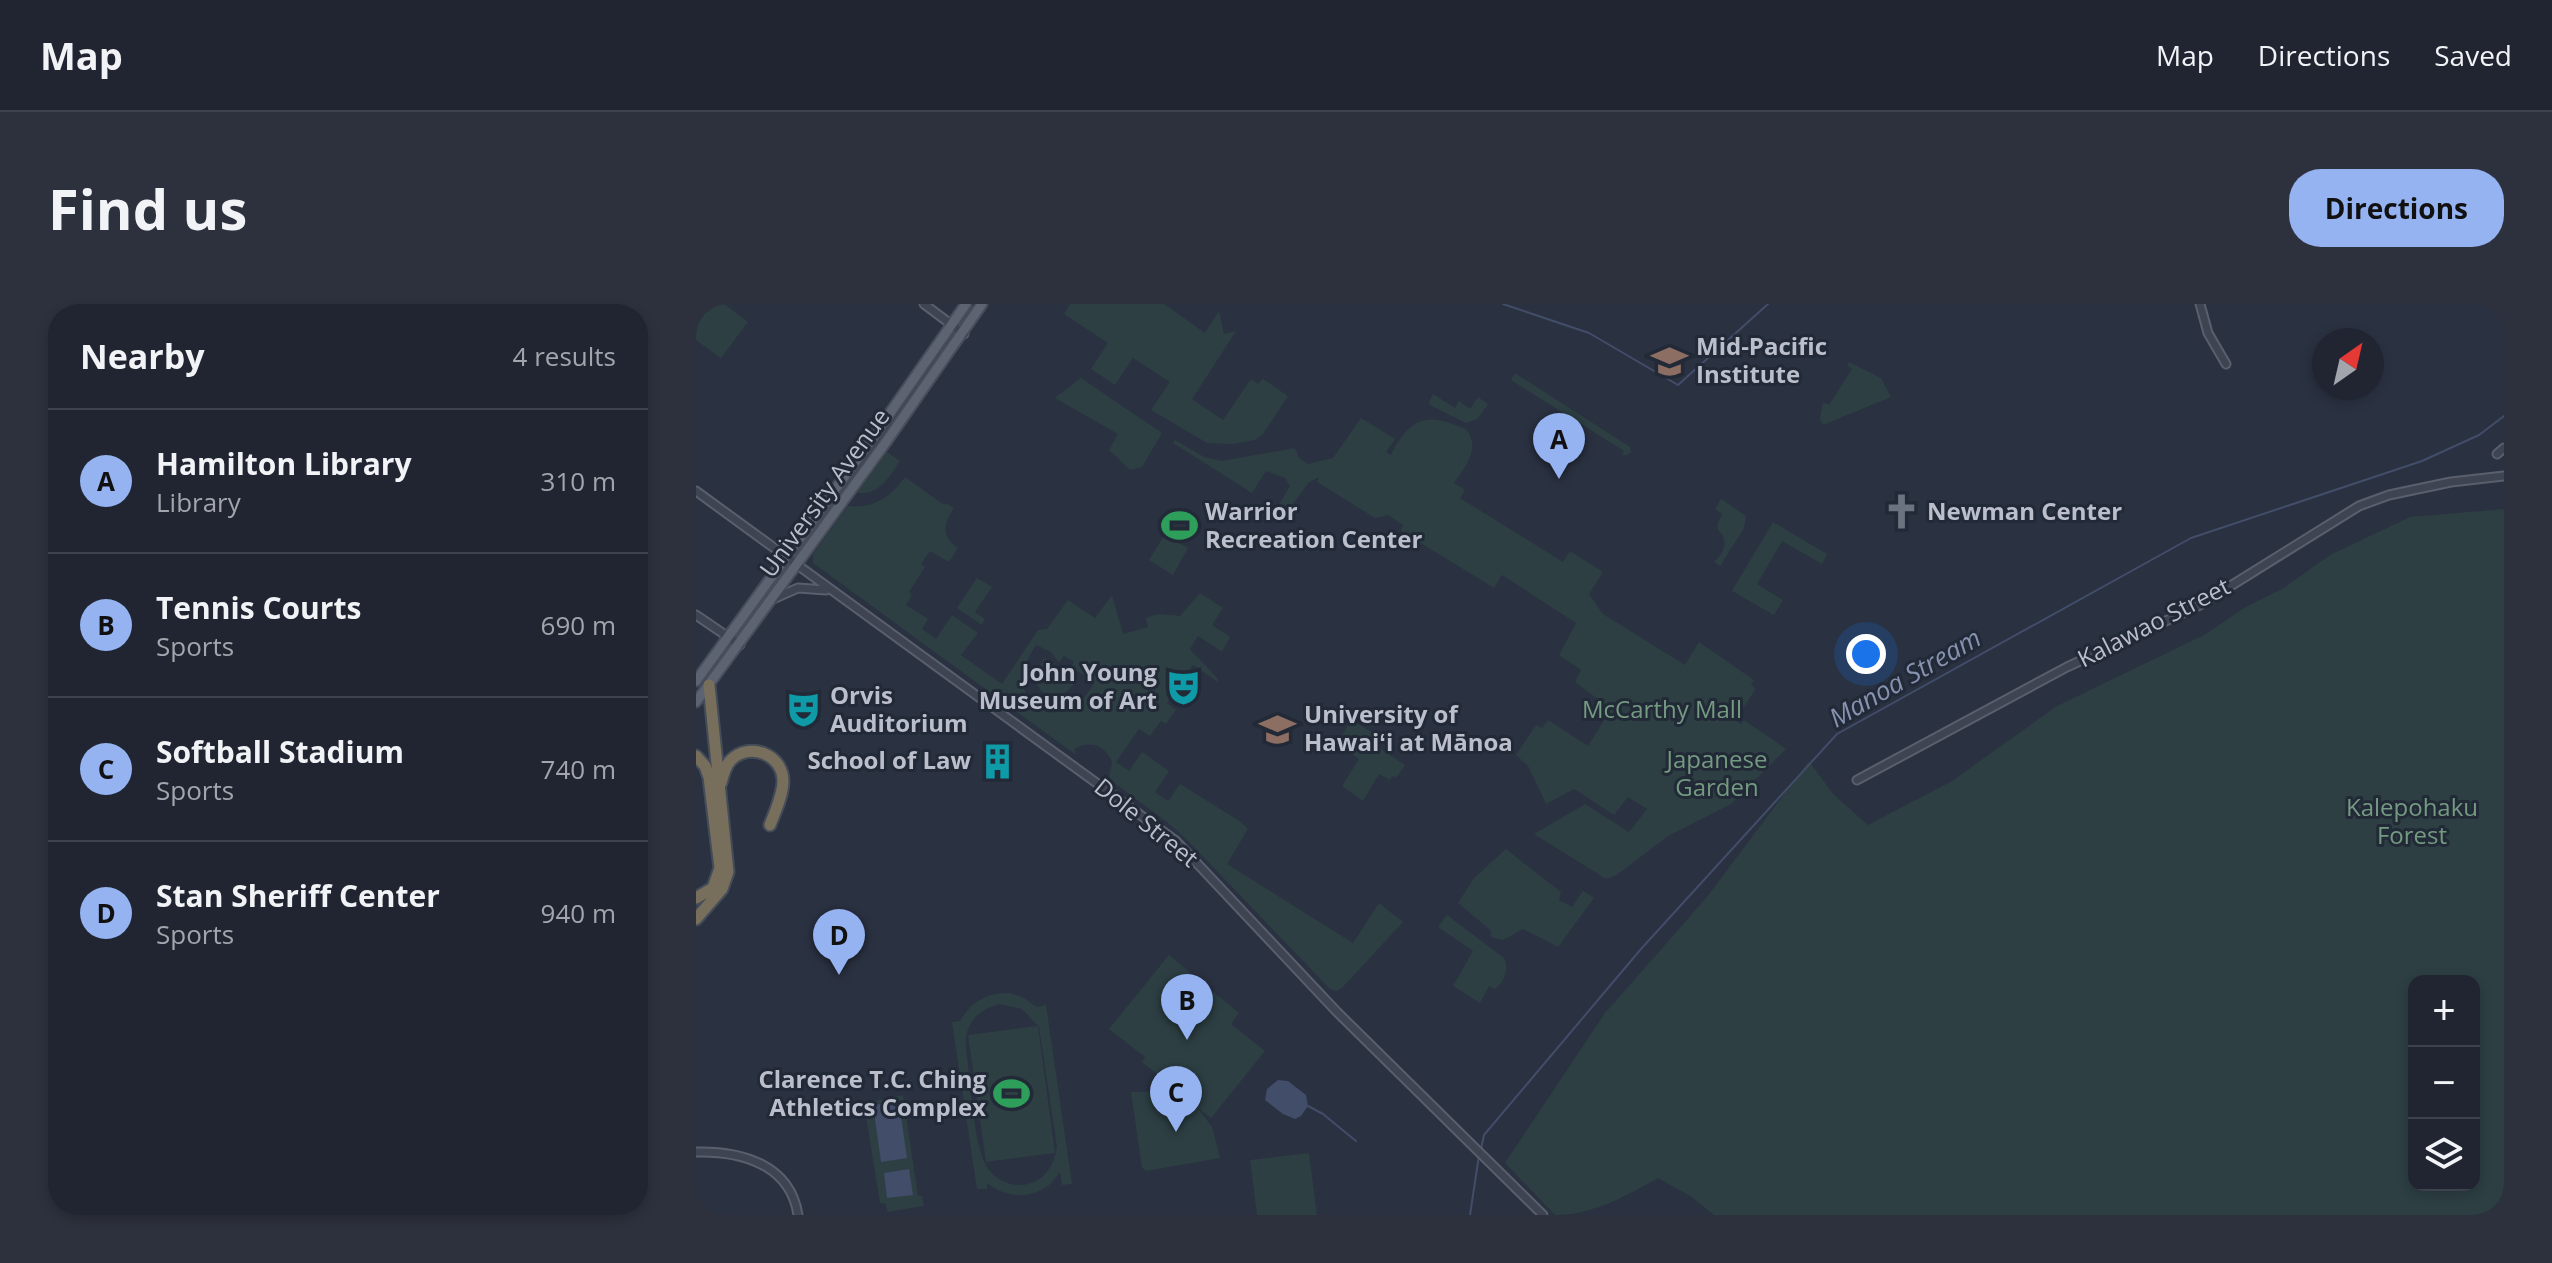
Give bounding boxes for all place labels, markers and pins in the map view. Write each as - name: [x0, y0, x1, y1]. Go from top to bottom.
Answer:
- place label: Mid-Pacific Institute: [1696, 329, 1827, 390]
- school or university icon: Mid-Pacific Institute: [1651, 342, 1689, 380]
- pin: A: [1533, 413, 1585, 479]
- church icon: Newman Center: [1882, 493, 1920, 531]
- place label: Warrior Recreation Center: [1205, 494, 1422, 555]
- place label: Newman Center: [1927, 494, 2122, 527]
- sports icon: Warrior Recreation Center: [1160, 507, 1198, 545]
- place label: John Young Museum of Art: [979, 655, 1157, 716]
- theatre icon: John Young Museum of Art: [1164, 668, 1202, 706]
- place label: Orvis Auditorium: [830, 678, 968, 739]
- theatre icon: Orvis Auditorium: [785, 691, 823, 729]
- place label: University of Hawaiʻi at Mānoa: [1304, 697, 1513, 758]
- school or university icon: University of Hawaiʻi at Mānoa: [1259, 710, 1297, 748]
- building icon: School of Law: [978, 742, 1016, 780]
- place label: School of Law: [807, 743, 971, 776]
- pin: D: [813, 909, 865, 975]
- pin: B: [1161, 974, 1213, 1040]
- place label: Clarence T.C. Ching Athletics Complex: [758, 1062, 986, 1123]
- pin: C: [1150, 1066, 1202, 1132]
- sports icon: Clarence T.C. Ching Athletics Complex: [993, 1075, 1031, 1113]

